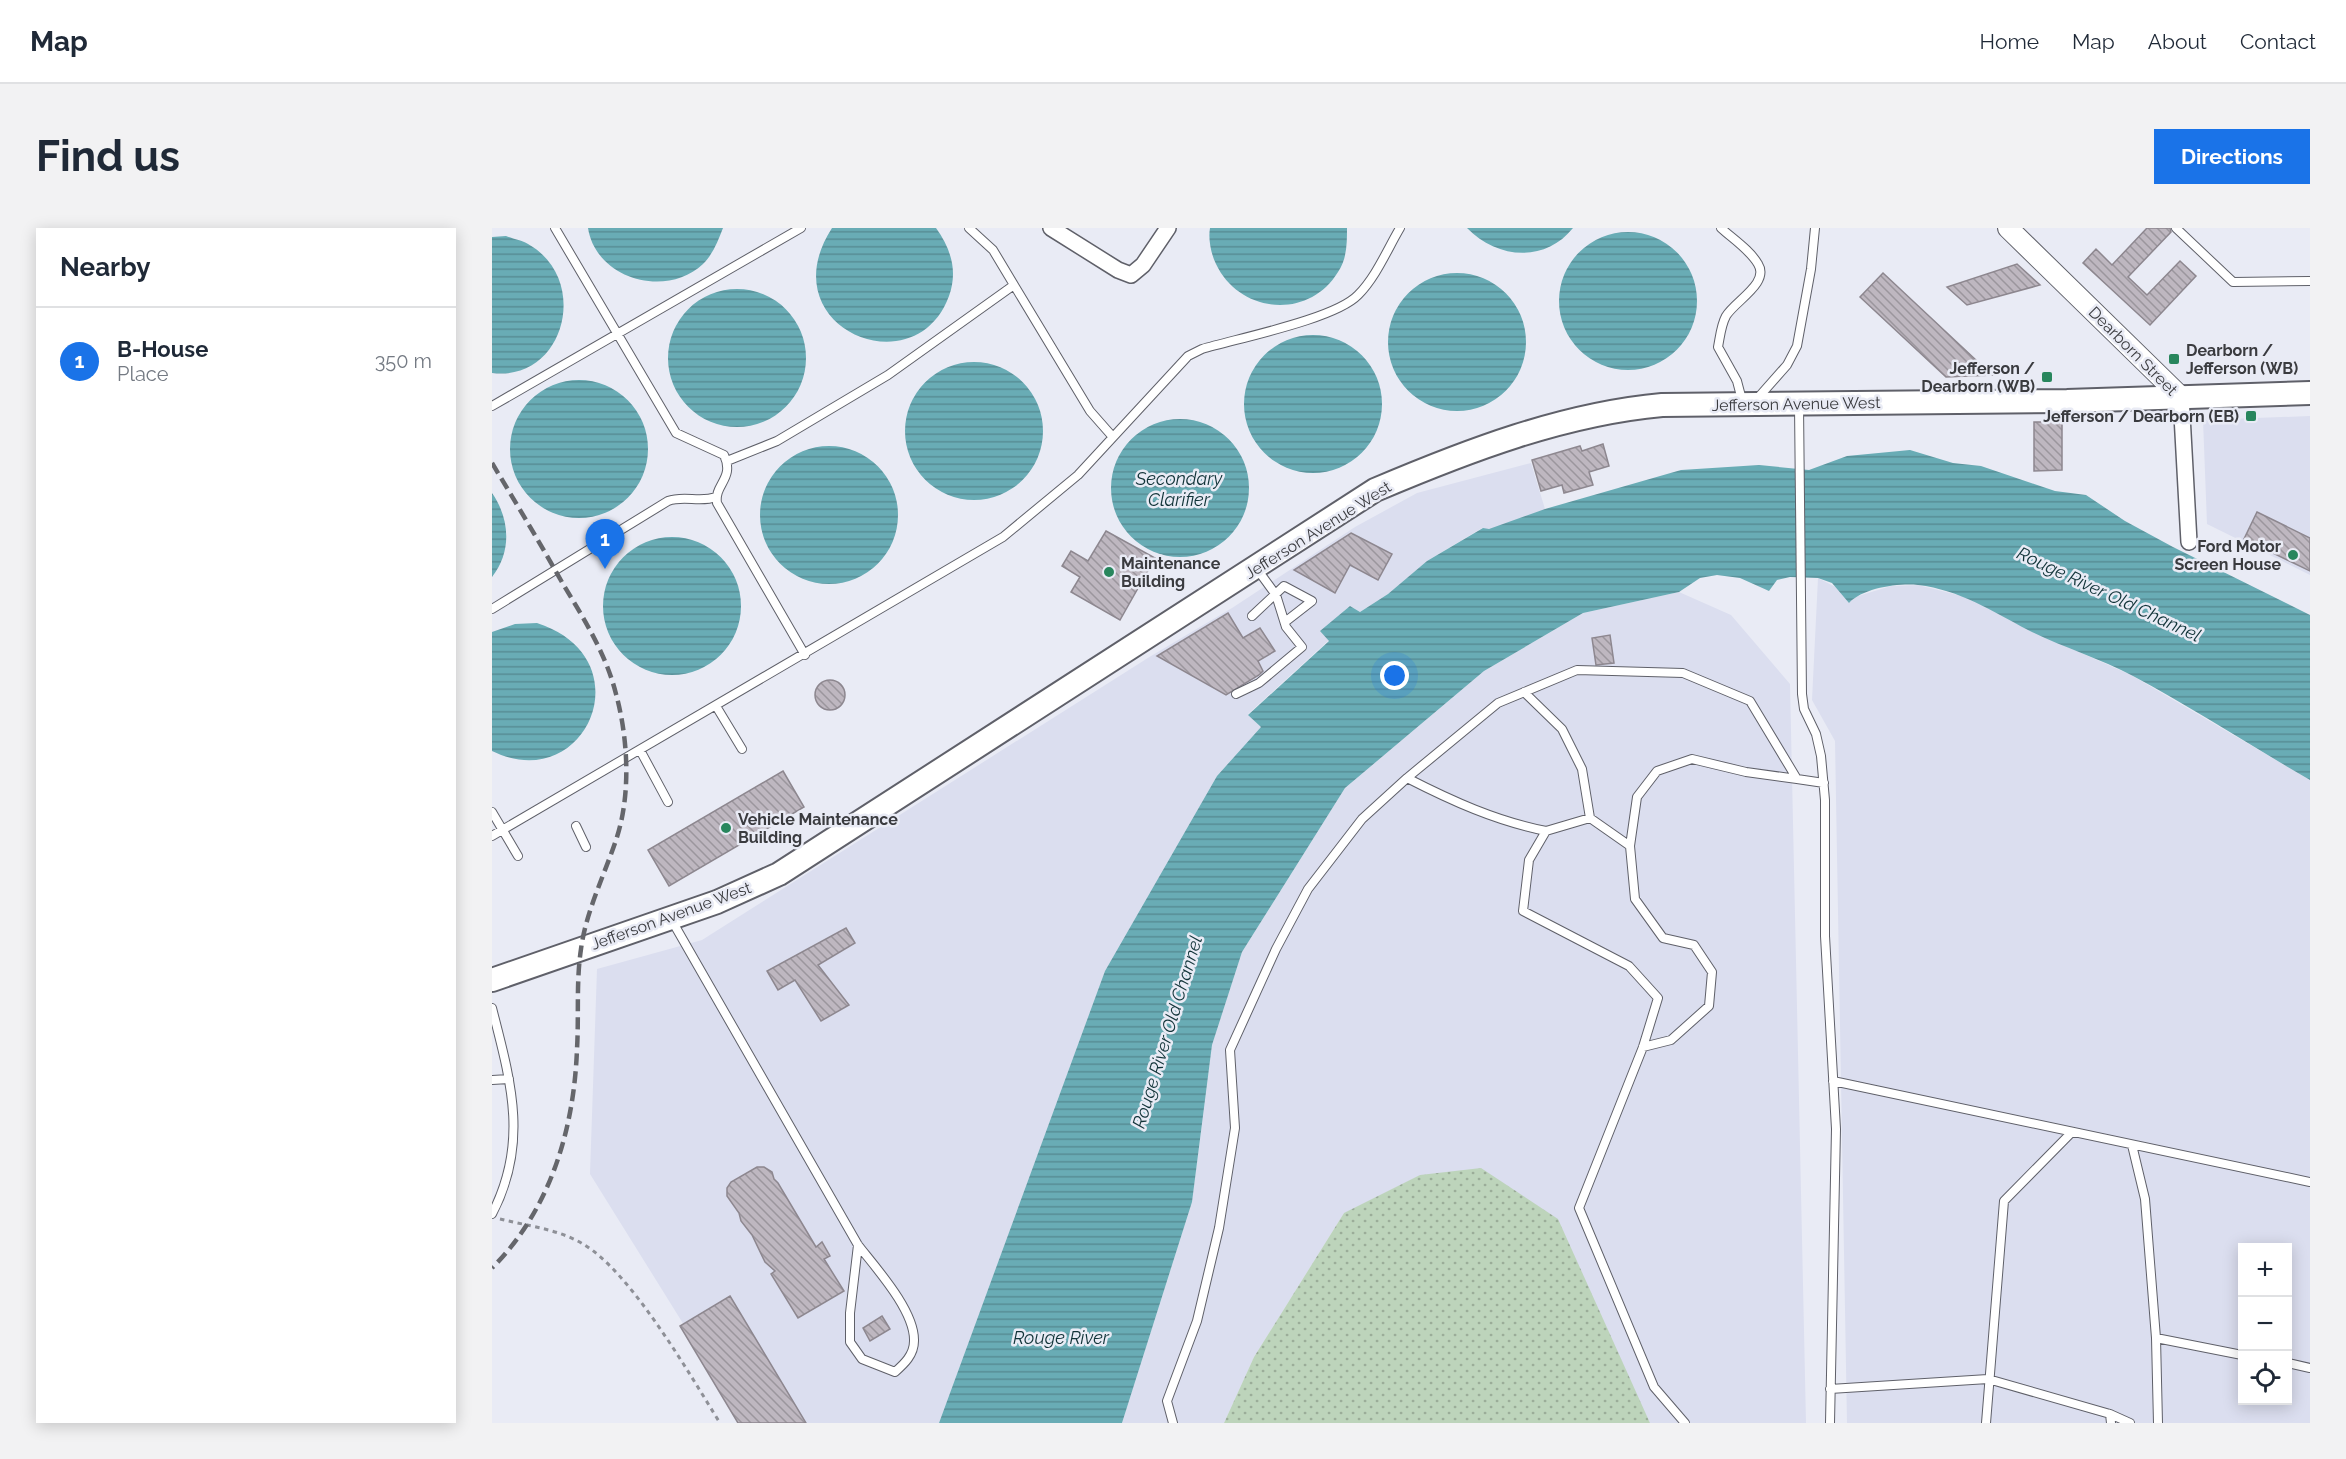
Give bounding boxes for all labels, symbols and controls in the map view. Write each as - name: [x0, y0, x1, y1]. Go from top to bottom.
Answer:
- text: Map: [30, 25, 88, 58]
- text: Home: [1980, 29, 2039, 54]
- text: Map: [2072, 29, 2115, 54]
- text: About: [2148, 29, 2207, 54]
- text: Contact: [2240, 29, 2316, 54]
- button: Directions: [2154, 129, 2310, 184]
- text: Find us: [36, 132, 180, 181]
- text: Nearby: [60, 252, 150, 282]
- street label: Dearborn Street: [2085, 303, 2182, 400]
- text: B-House: [117, 336, 208, 362]
- place label: Dearborn / Jefferson (WB): [2186, 341, 2298, 378]
- text: 1: [75, 349, 84, 373]
- text: 350 m: [375, 349, 432, 373]
- marker: Dearborn / Jefferson (WB): [2167, 352, 2181, 366]
- place label: Jefferson / Dearborn (WB): [1921, 359, 2035, 396]
- text: Place: [117, 362, 168, 386]
- marker: Jefferson / Dearborn (WB): [2040, 370, 2054, 384]
- street label: Jefferson Avenue West: [1711, 393, 1881, 415]
- place label: Jefferson / Dearborn (EB): [2043, 407, 2239, 426]
- marker: Jefferson / Dearborn (EB): [2244, 409, 2258, 423]
- water label: Secondary Clarifier: [1135, 468, 1223, 510]
- street label: Jefferson Avenue West: [1241, 477, 1395, 583]
- pin: 1: [586, 520, 624, 569]
- place label: Ford Motor Screen House: [2175, 537, 2281, 574]
- water label: Rouge River Old Channel: [2014, 542, 2204, 646]
- marker: Ford Motor Screen House: [2286, 548, 2300, 562]
- place label: Maintenance Building: [1121, 554, 1221, 591]
- marker: Maintenance Building: [1102, 565, 1116, 579]
- your location: [1380, 661, 1409, 690]
- place label: Vehicle Maintenance Building: [738, 810, 898, 847]
- marker: Vehicle Maintenance Building: [719, 821, 733, 835]
- street label: Jefferson Avenue West: [588, 878, 754, 954]
- water label: Rouge River Old Channel: [1128, 933, 1206, 1131]
- map controls: [2238, 1243, 2292, 1405]
- button: +: [2238, 1243, 2292, 1297]
- button: −: [2238, 1297, 2292, 1351]
- water label: Rouge River: [1013, 1327, 1110, 1348]
- button: locate: [2238, 1351, 2292, 1405]

